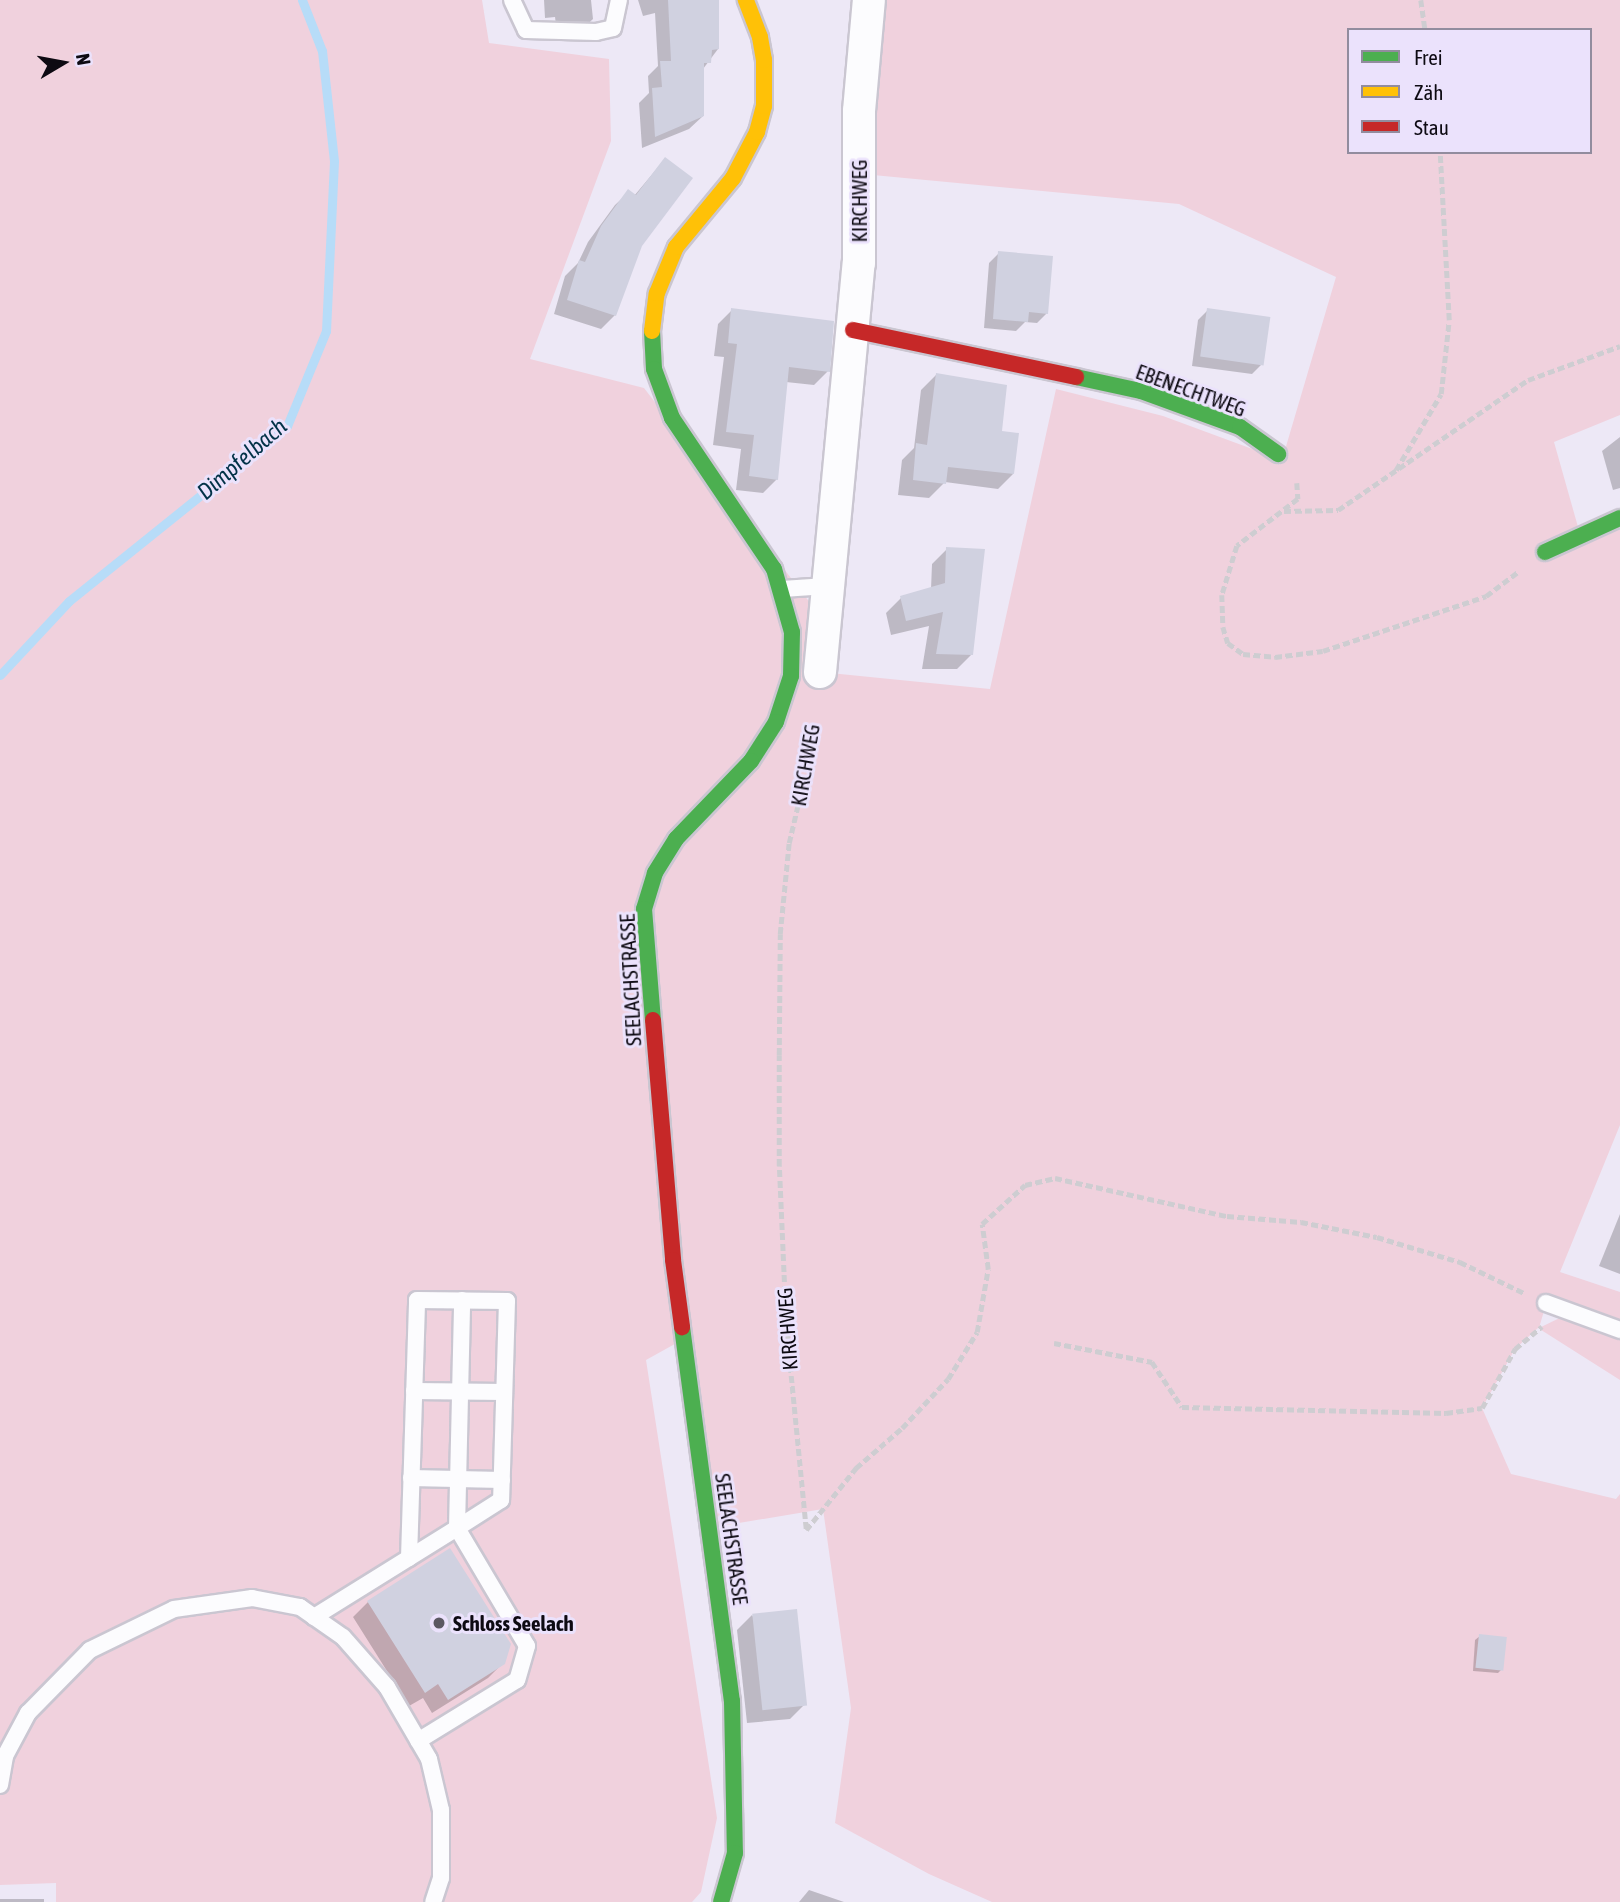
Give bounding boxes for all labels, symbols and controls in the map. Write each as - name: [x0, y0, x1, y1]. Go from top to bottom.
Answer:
- north arrow: [28, 28, 98, 98]
- legend: [1347, 28, 1592, 154]
- text: Frei: [1414, 45, 1443, 69]
- text: N: [72, 52, 95, 67]
- text: Zäh: [1414, 80, 1443, 104]
- text: Stau: [1414, 115, 1449, 139]
- street label: KIRCHWEG: [846, 160, 872, 242]
- street label: EBENECHTWEG: [1132, 358, 1250, 422]
- water label: Dimpfelbach: [192, 413, 292, 505]
- street label: KIRCHWEG: [785, 722, 825, 808]
- street label: SEELACHSTRASSE: [614, 913, 646, 1047]
- street label: KIRCHWEG: [772, 1287, 802, 1371]
- street label: SEELACHSTRASSE: [710, 1472, 754, 1606]
- place label: Schloss Seelach: [453, 1610, 574, 1636]
- marker: Schloss Seelach: [431, 1615, 447, 1631]

